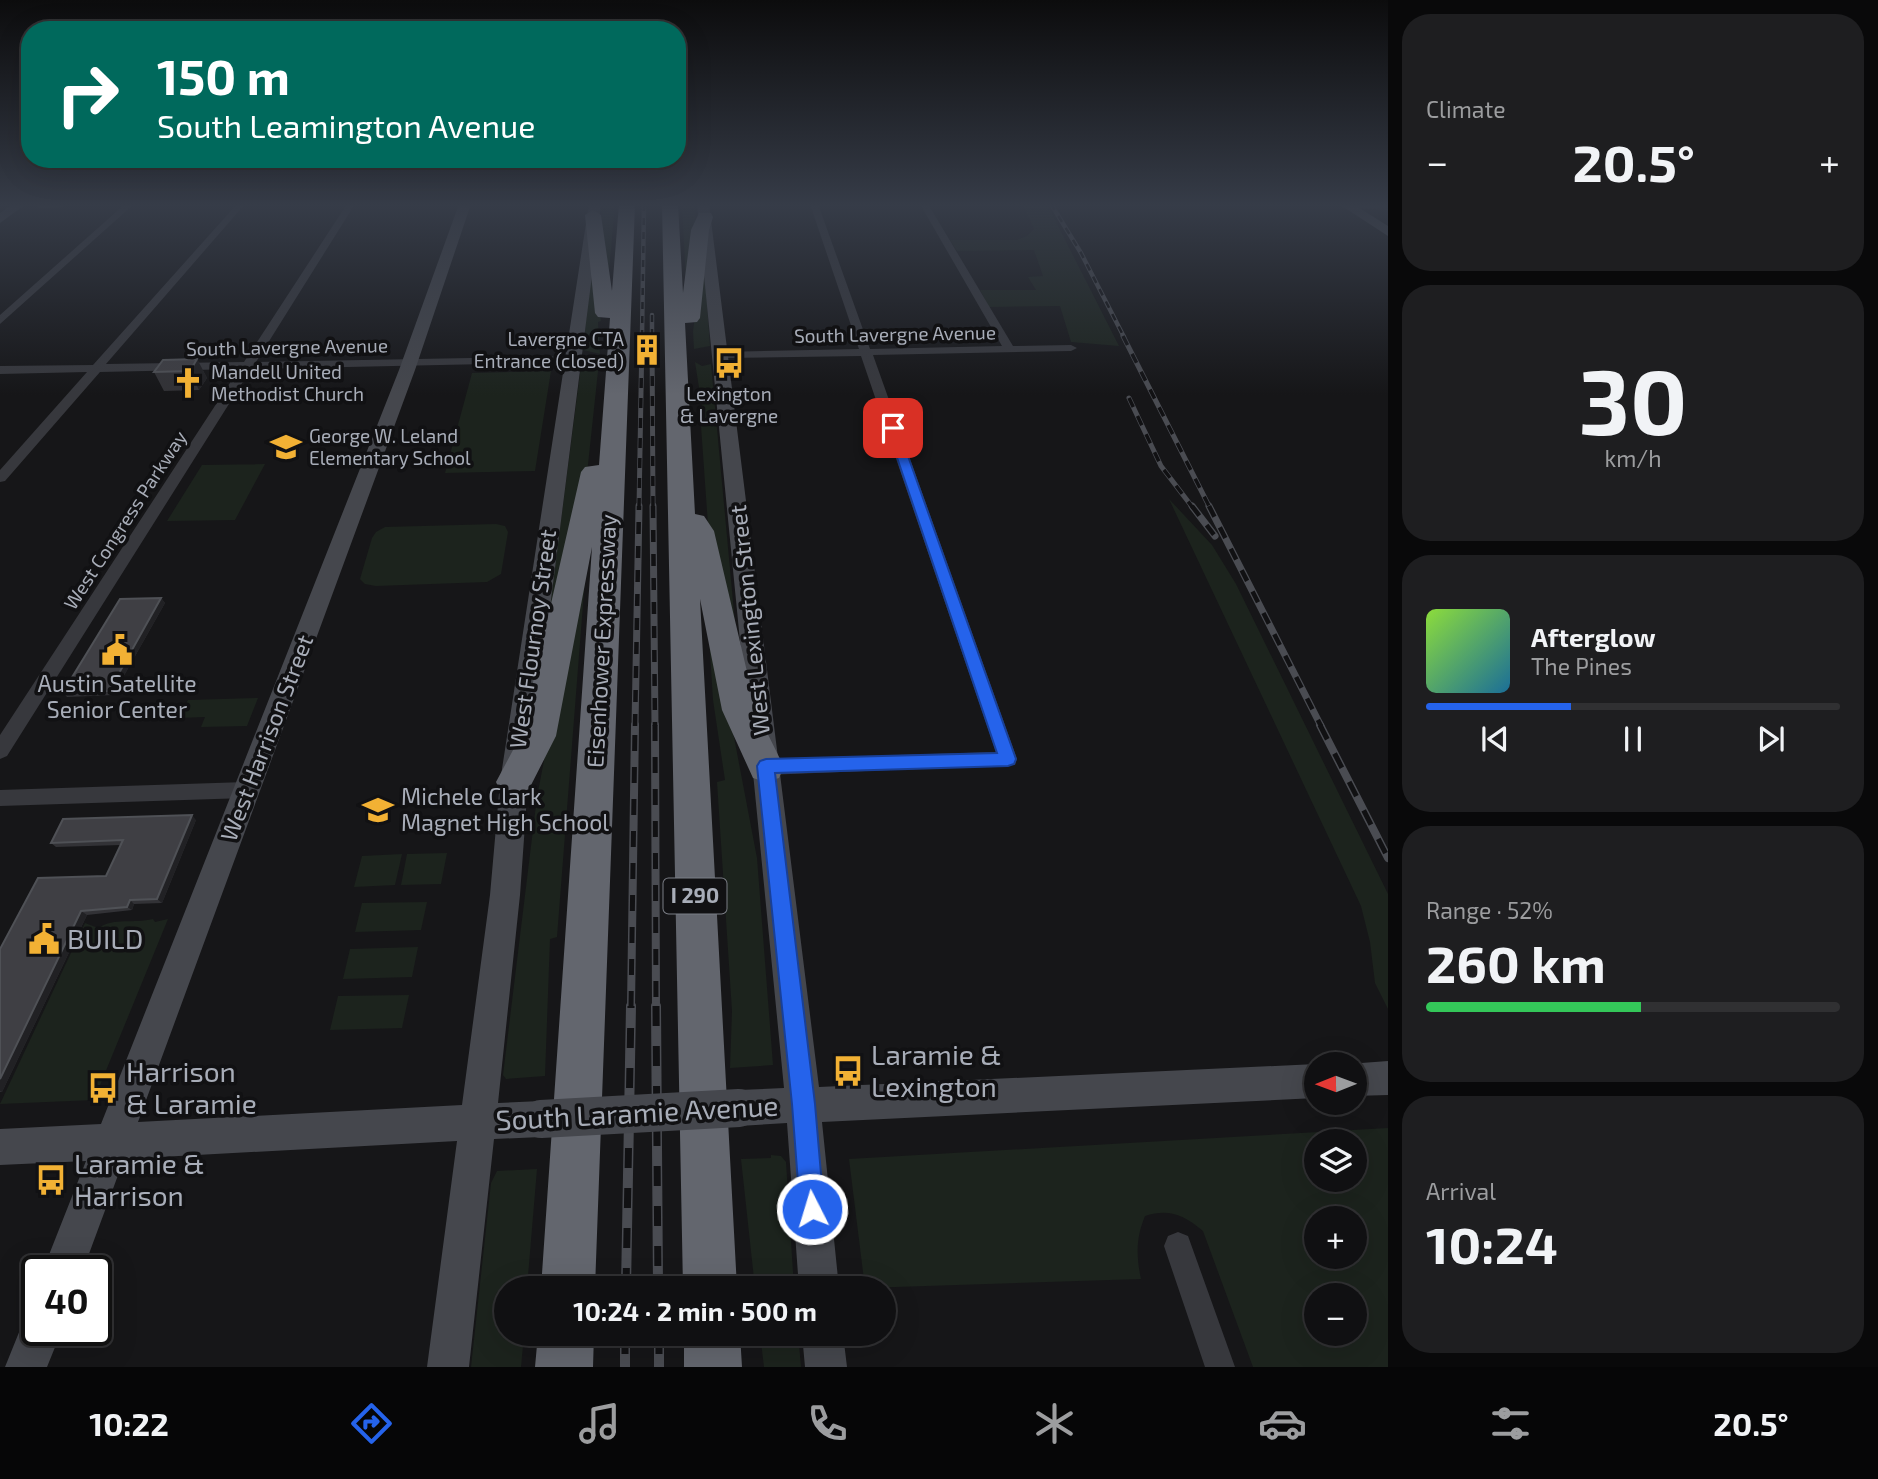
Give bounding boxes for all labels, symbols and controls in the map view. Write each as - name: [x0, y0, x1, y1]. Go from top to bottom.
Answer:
- text: 150 m: [157, 46, 290, 105]
- icon: right: [42, 49, 133, 140]
- text: Climate: [1426, 95, 1506, 123]
- text: South Leamington Avenue: [157, 106, 535, 144]
- text: 20.5°: [1572, 130, 1695, 192]
- text: −: [1426, 138, 1448, 184]
- text: +: [1819, 138, 1840, 184]
- street label: South Lavergne Avenue: [794, 320, 996, 347]
- place label: Lavergne CTA Entrance (closed): [474, 327, 624, 372]
- street label: South Lavergne Avenue: [186, 333, 388, 360]
- building icon: Lavergne CTA Entrance (closed): [630, 333, 664, 367]
- text: 30: [1578, 344, 1688, 453]
- bus stop icon: Lexington & Lavergne: [712, 346, 746, 380]
- place label: Mandell United Methodist Church: [211, 360, 364, 405]
- church icon: Mandell United Methodist Church: [171, 366, 205, 400]
- place label: Lexington & Lavergne: [680, 382, 778, 427]
- pin: [863, 398, 923, 458]
- icon: arrive: [874, 409, 912, 447]
- place label: George W. Leland Elementary School: [309, 424, 471, 469]
- street label: West Congress Parkway: [58, 426, 191, 613]
- school or university icon: George W. Leland Elementary School: [269, 430, 303, 464]
- text: km/h: [1604, 444, 1662, 472]
- street label: West Lexington Street: [723, 503, 775, 737]
- street label: Eisenhower Expressway: [580, 513, 622, 769]
- street label: West Flournoy Street: [503, 527, 561, 750]
- text: Afterglow: [1531, 621, 1656, 652]
- street label: West Harrison Street: [214, 630, 318, 845]
- public building icon: Austin Satellite Senior Center: [100, 633, 134, 667]
- text: The Pines: [1531, 652, 1632, 680]
- place label: Austin Satellite Senior Center: [37, 669, 197, 723]
- icon: previous: [1476, 720, 1514, 758]
- icon: pause: [1614, 720, 1652, 758]
- icon: next: [1752, 720, 1790, 758]
- place label: Michele Clark Magnet High School: [401, 782, 609, 836]
- school or university icon: Michele Clark Magnet High School: [361, 793, 395, 827]
- road number: I 290: [664, 878, 726, 914]
- text: Range · 52%: [1426, 896, 1553, 924]
- place label: BUILD: [67, 921, 143, 955]
- public building icon: BUILD: [27, 922, 61, 956]
- text: 260 km: [1426, 931, 1606, 993]
- place label: Laramie & Lexington: [871, 1037, 1002, 1103]
- north arrow: [1304, 1052, 1367, 1115]
- map controls: [1304, 1052, 1367, 1346]
- place label: Harrison & Laramie: [126, 1054, 257, 1120]
- bus stop icon: Laramie & Lexington: [831, 1054, 865, 1088]
- bus stop icon: Harrison & Laramie: [86, 1071, 120, 1105]
- street label: South Laramie Avenue: [495, 1088, 779, 1136]
- button: layers: [1304, 1129, 1367, 1192]
- place label: Laramie & Harrison: [74, 1146, 205, 1212]
- bus stop icon: Laramie & Harrison: [34, 1163, 68, 1197]
- position arrow: [775, 1172, 849, 1246]
- text: Arrival: [1426, 1177, 1496, 1205]
- button: +: [1304, 1206, 1367, 1269]
- text: 10:24: [1426, 1212, 1558, 1274]
- speed limit sign: 40: [21, 1255, 112, 1346]
- button: −: [1304, 1283, 1367, 1346]
- text: 10:24 · 2 min · 500 m: [573, 1295, 817, 1326]
- icon: directions: [347, 1399, 396, 1448]
- icon: music: [575, 1399, 624, 1448]
- icon: phone: [803, 1399, 852, 1448]
- icon: climate: [1030, 1399, 1079, 1448]
- icon: car: [1258, 1399, 1307, 1448]
- icon: filters: [1486, 1399, 1535, 1448]
- text: 10:22: [89, 1404, 169, 1442]
- text: 20.5°: [1713, 1404, 1789, 1442]

